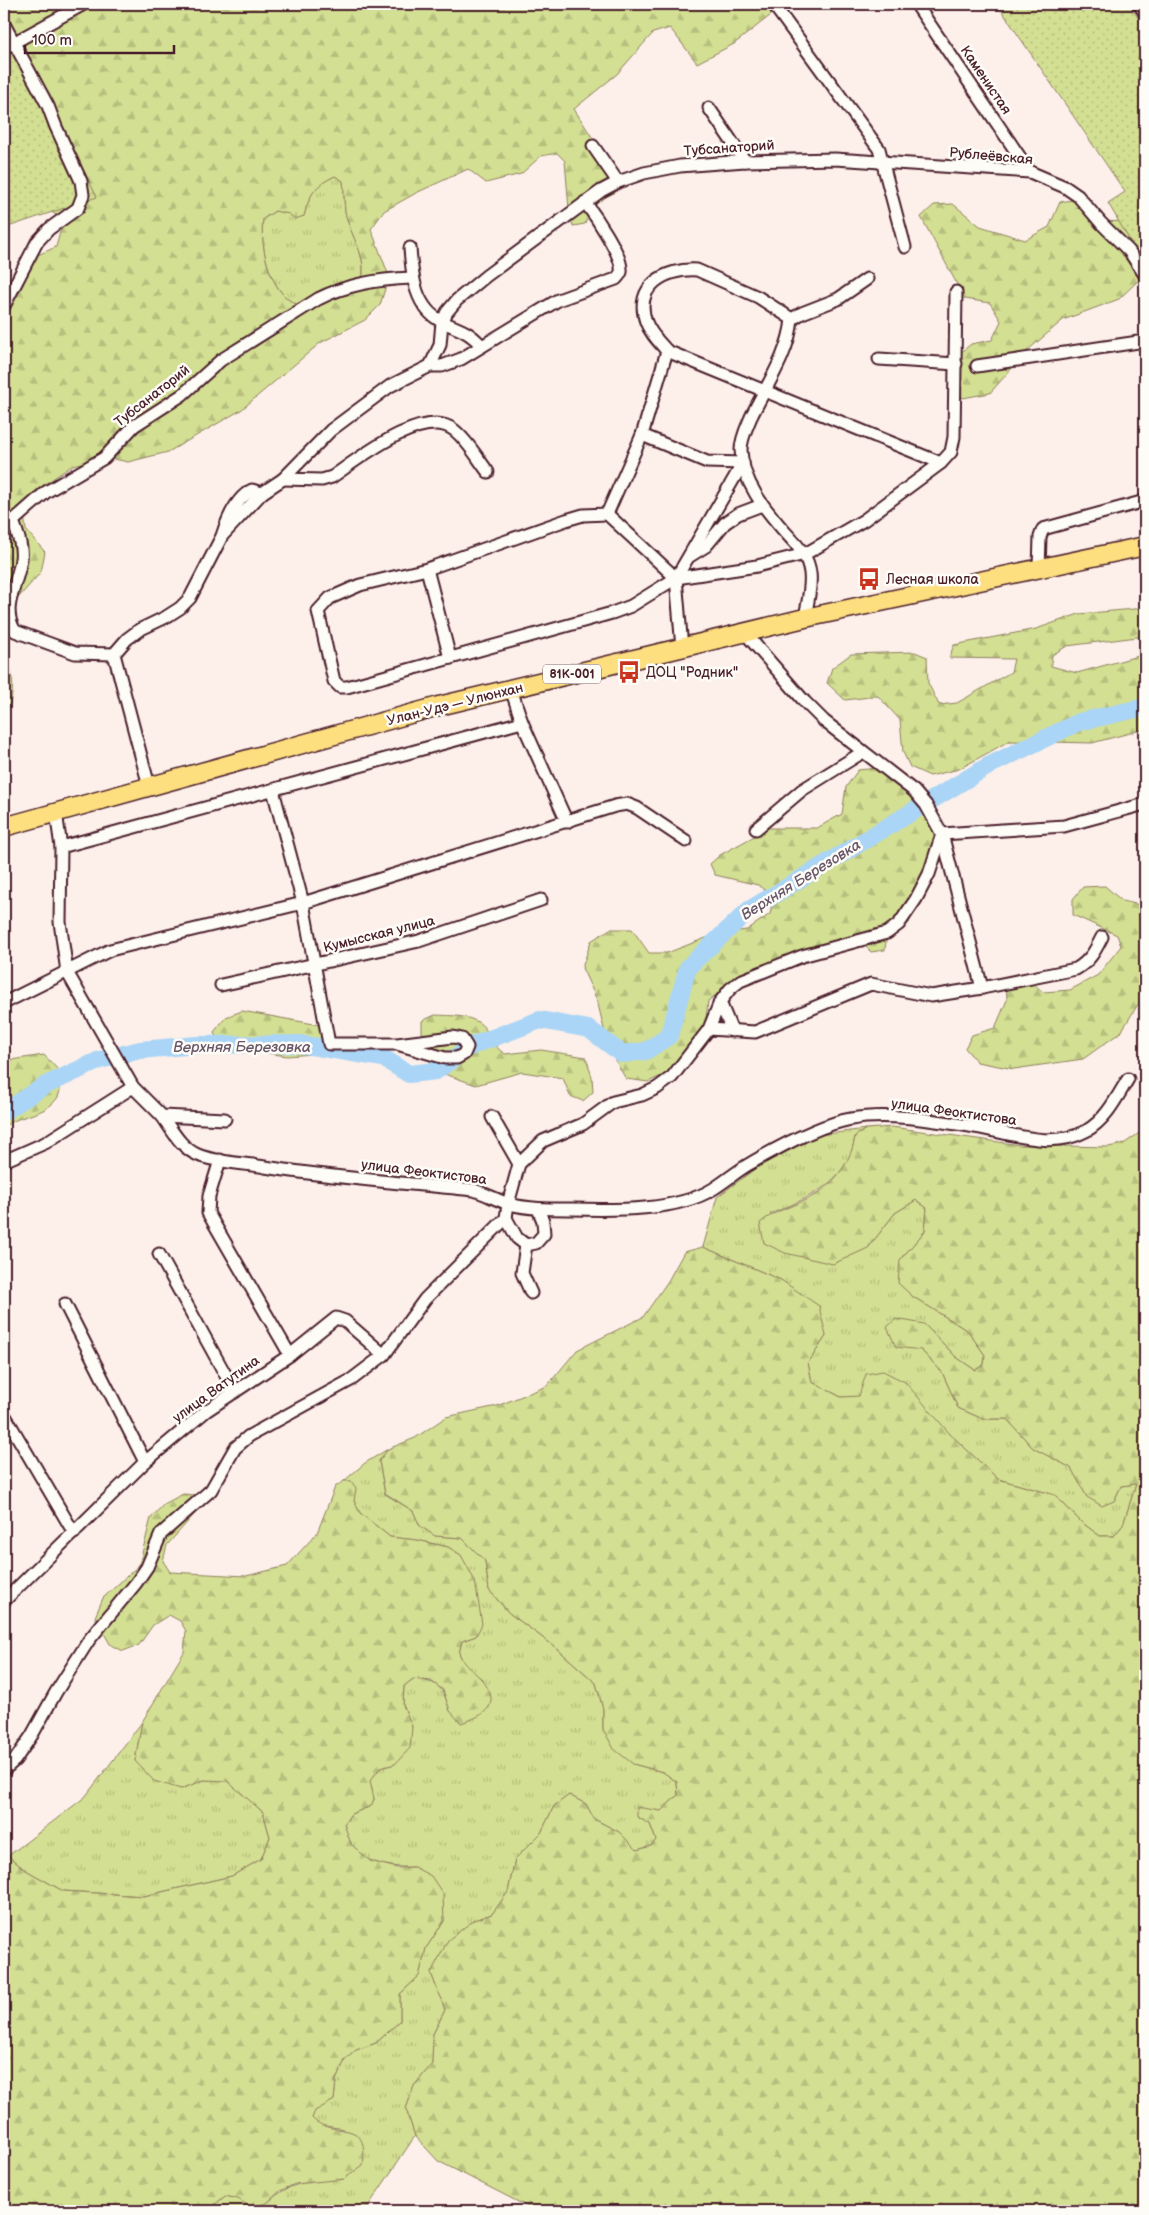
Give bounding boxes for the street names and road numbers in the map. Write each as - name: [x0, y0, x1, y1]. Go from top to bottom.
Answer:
- street label: Каменистая: [957, 42, 1015, 118]
- street label: Тубсанаторий: [683, 136, 775, 160]
- street label: Рублеёвская: [948, 144, 1034, 168]
- street label: Тубсанаторий: [111, 361, 193, 431]
- road number: 81К-001: [543, 664, 601, 684]
- street label: Улан-Удэ — Улюнхан: [385, 679, 525, 729]
- street label: Кумысская улица: [321, 912, 437, 956]
- street label: улица Феоктистова: [890, 1095, 1018, 1129]
- street label: улица Феоктистова: [360, 1156, 488, 1188]
- street label: улица Ватутина: [169, 1351, 263, 1426]

